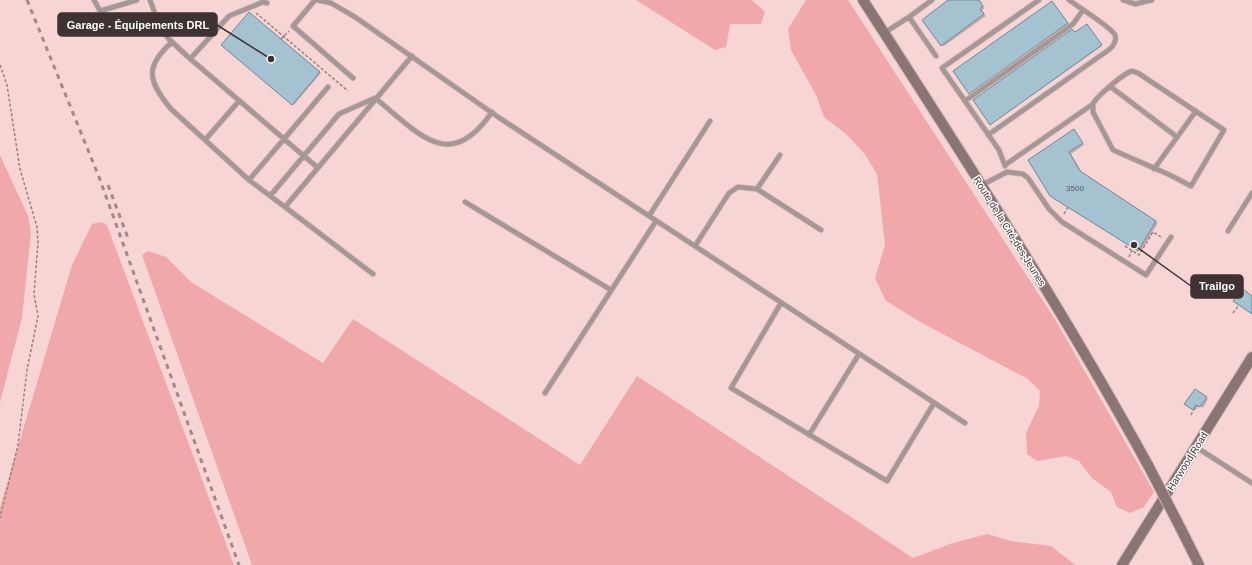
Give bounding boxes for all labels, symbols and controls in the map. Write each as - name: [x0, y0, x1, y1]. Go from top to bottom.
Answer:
- callout: Garage - Équipements DRL: [58, 13, 217, 36]
- text: Garage - Équipements DRL: [67, 19, 209, 31]
- street label: Route de la Cité-des-Jeunes: [971, 175, 1048, 288]
- house number: 3500: [1066, 184, 1084, 193]
- callout: Trailgo: [1191, 275, 1243, 298]
- text: Trailgo: [1199, 280, 1235, 292]
- street label: Harwood Road: [1165, 430, 1210, 492]

